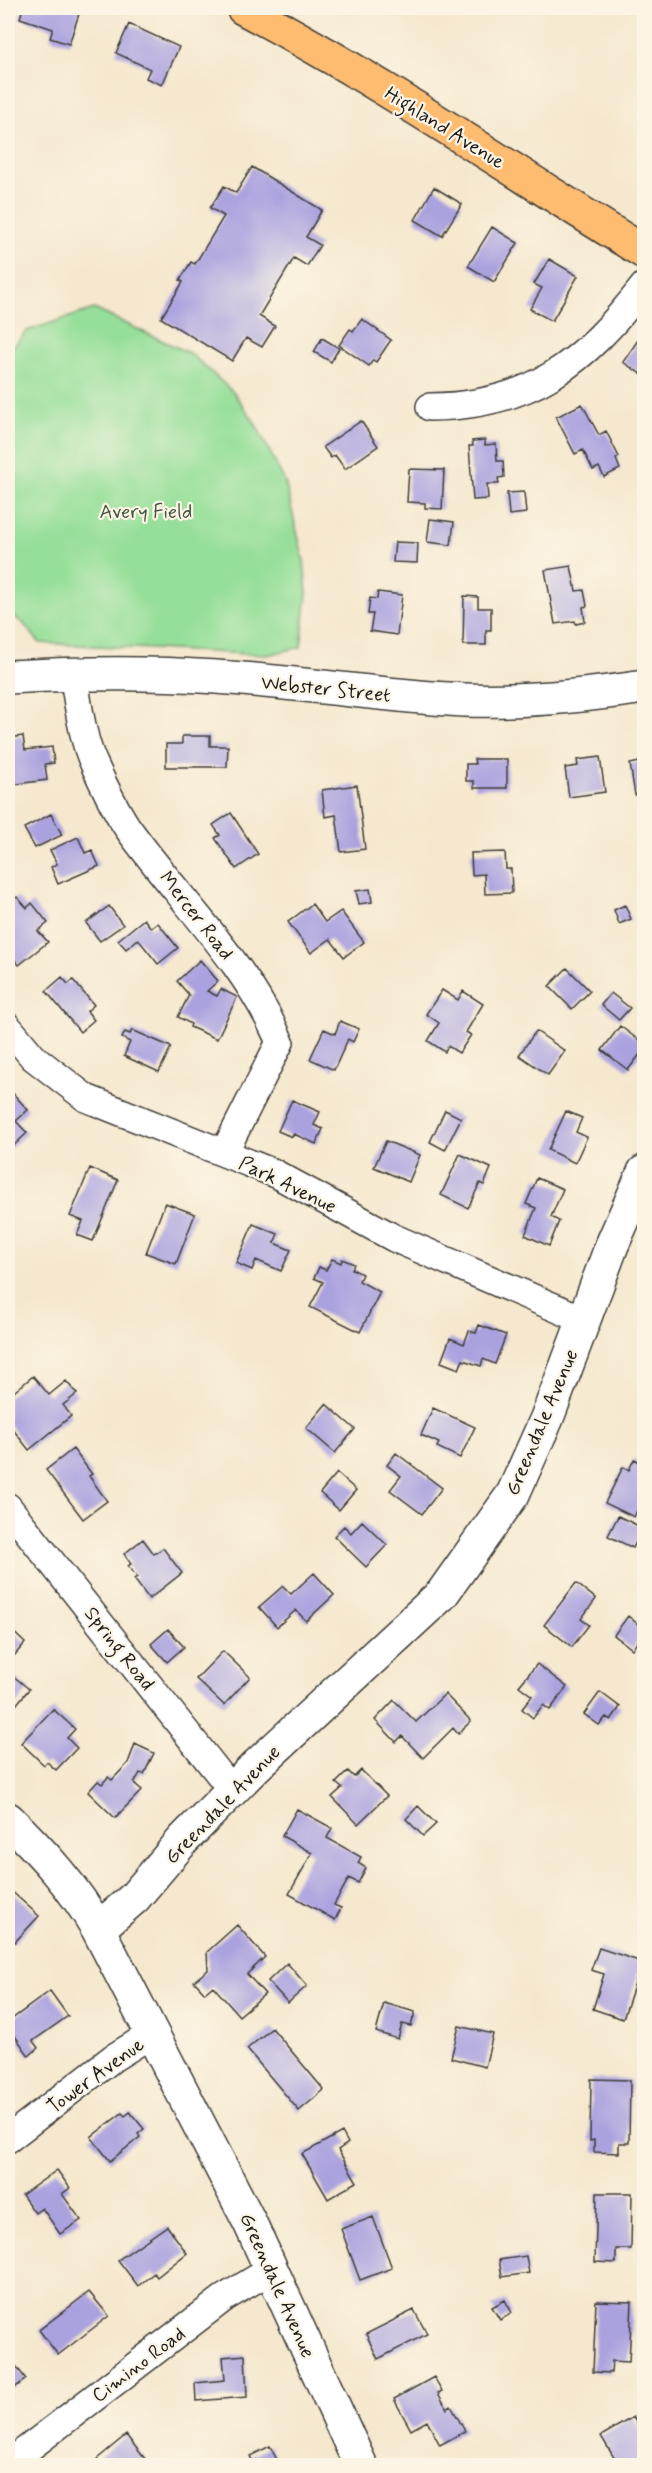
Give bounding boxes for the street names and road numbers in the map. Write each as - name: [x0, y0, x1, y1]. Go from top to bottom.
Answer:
- street label: Highland Avenue: [378, 81, 509, 178]
- street label: Webster Street: [260, 669, 392, 710]
- street label: Mercer Road: [153, 866, 239, 966]
- street label: Park Avenue: [234, 1150, 341, 1221]
- street label: Greendale Avenue: [499, 1345, 585, 1500]
- street label: Spring Road: [76, 1601, 160, 1698]
- street label: Greendale Avenue: [159, 1739, 287, 1871]
- street label: Tower Avenue: [42, 2032, 150, 2121]
- street label: Greendale Avenue: [233, 2209, 321, 2362]
- street label: Cimino Road: [87, 2321, 191, 2409]

